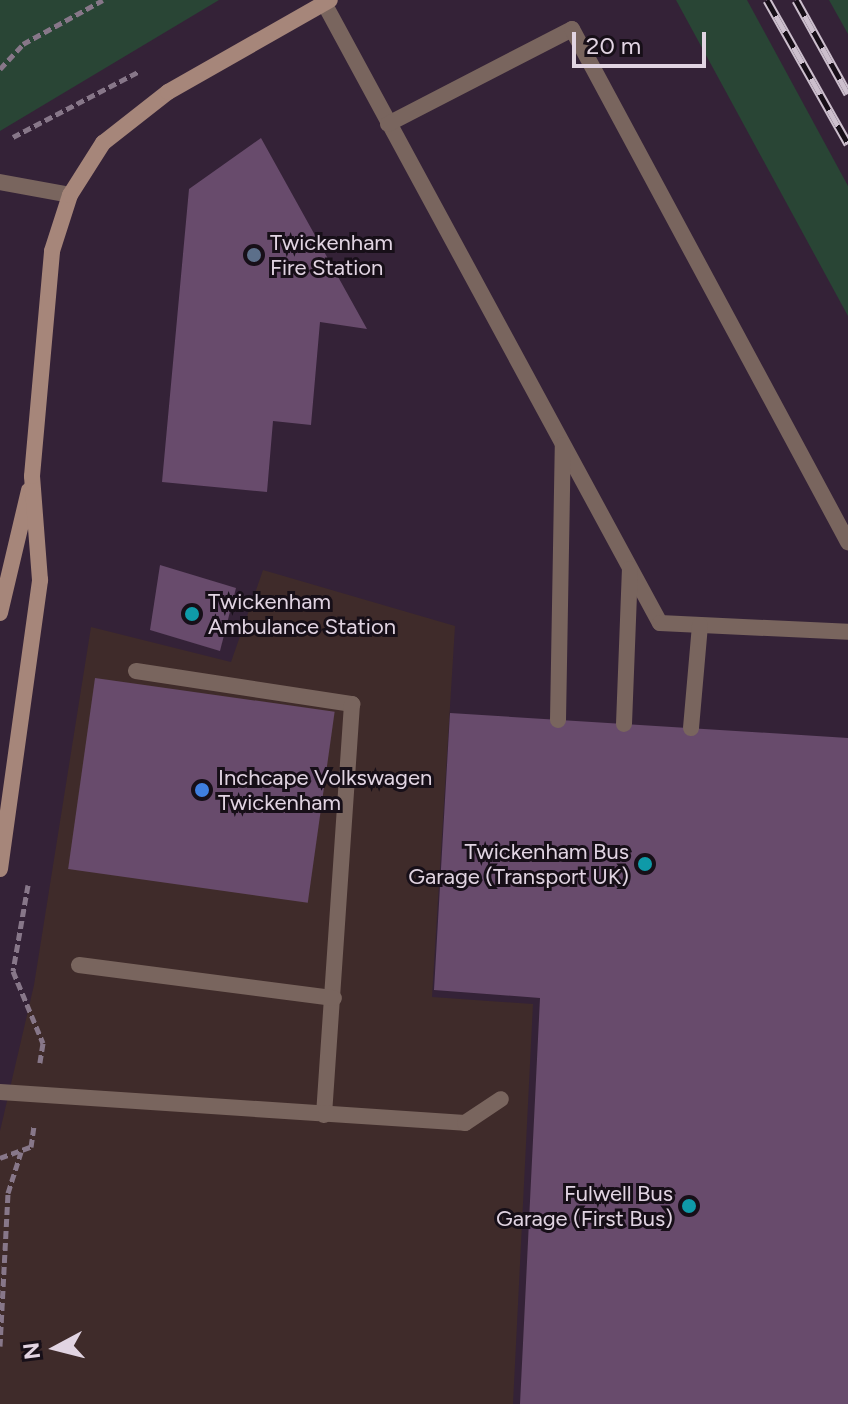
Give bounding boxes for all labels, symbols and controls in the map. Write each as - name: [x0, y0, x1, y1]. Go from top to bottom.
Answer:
- scale bar: [576, 16, 710, 66]
- text: 20 m: [586, 31, 641, 60]
- place label: Twickenham Fire Station: [270, 229, 393, 280]
- marker: Twickenham Fire Station: [245, 246, 263, 264]
- place label: Twickenham Ambulance Station: [208, 588, 396, 640]
- marker: Twickenham Ambulance Station: [183, 605, 201, 623]
- place label: Inchcape Volkswagen Twickenham: [218, 764, 432, 816]
- marker: Inchcape Volkswagen Twickenham: [193, 781, 211, 799]
- place label: Twickenham Bus Garage (Transport UK): [408, 838, 629, 890]
- marker: Twickenham Bus Garage (Transport UK): [636, 855, 654, 873]
- place label: Fulwell Bus Garage (First Bus): [496, 1180, 673, 1232]
- marker: Fulwell Bus Garage (First Bus): [680, 1197, 698, 1215]
- north arrow: [16, 1308, 96, 1388]
- text: N: [17, 1341, 46, 1361]

